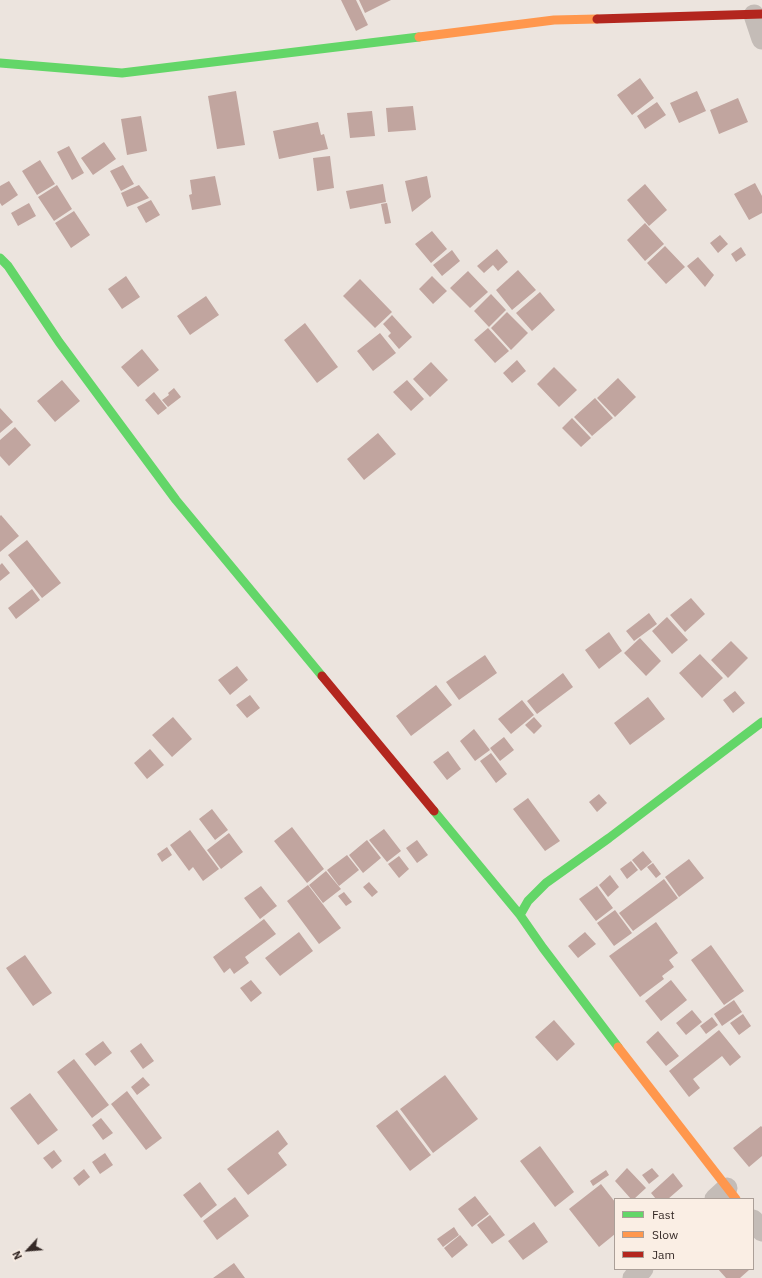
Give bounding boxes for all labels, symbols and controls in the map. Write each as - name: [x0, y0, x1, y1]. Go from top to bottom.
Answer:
- legend: [614, 1198, 754, 1270]
- text: Fast: [652, 1207, 675, 1222]
- text: Slow: [652, 1227, 678, 1242]
- north arrow: [8, 1230, 48, 1270]
- text: Jam: [652, 1247, 675, 1262]
- text: N: [9, 1249, 25, 1262]

